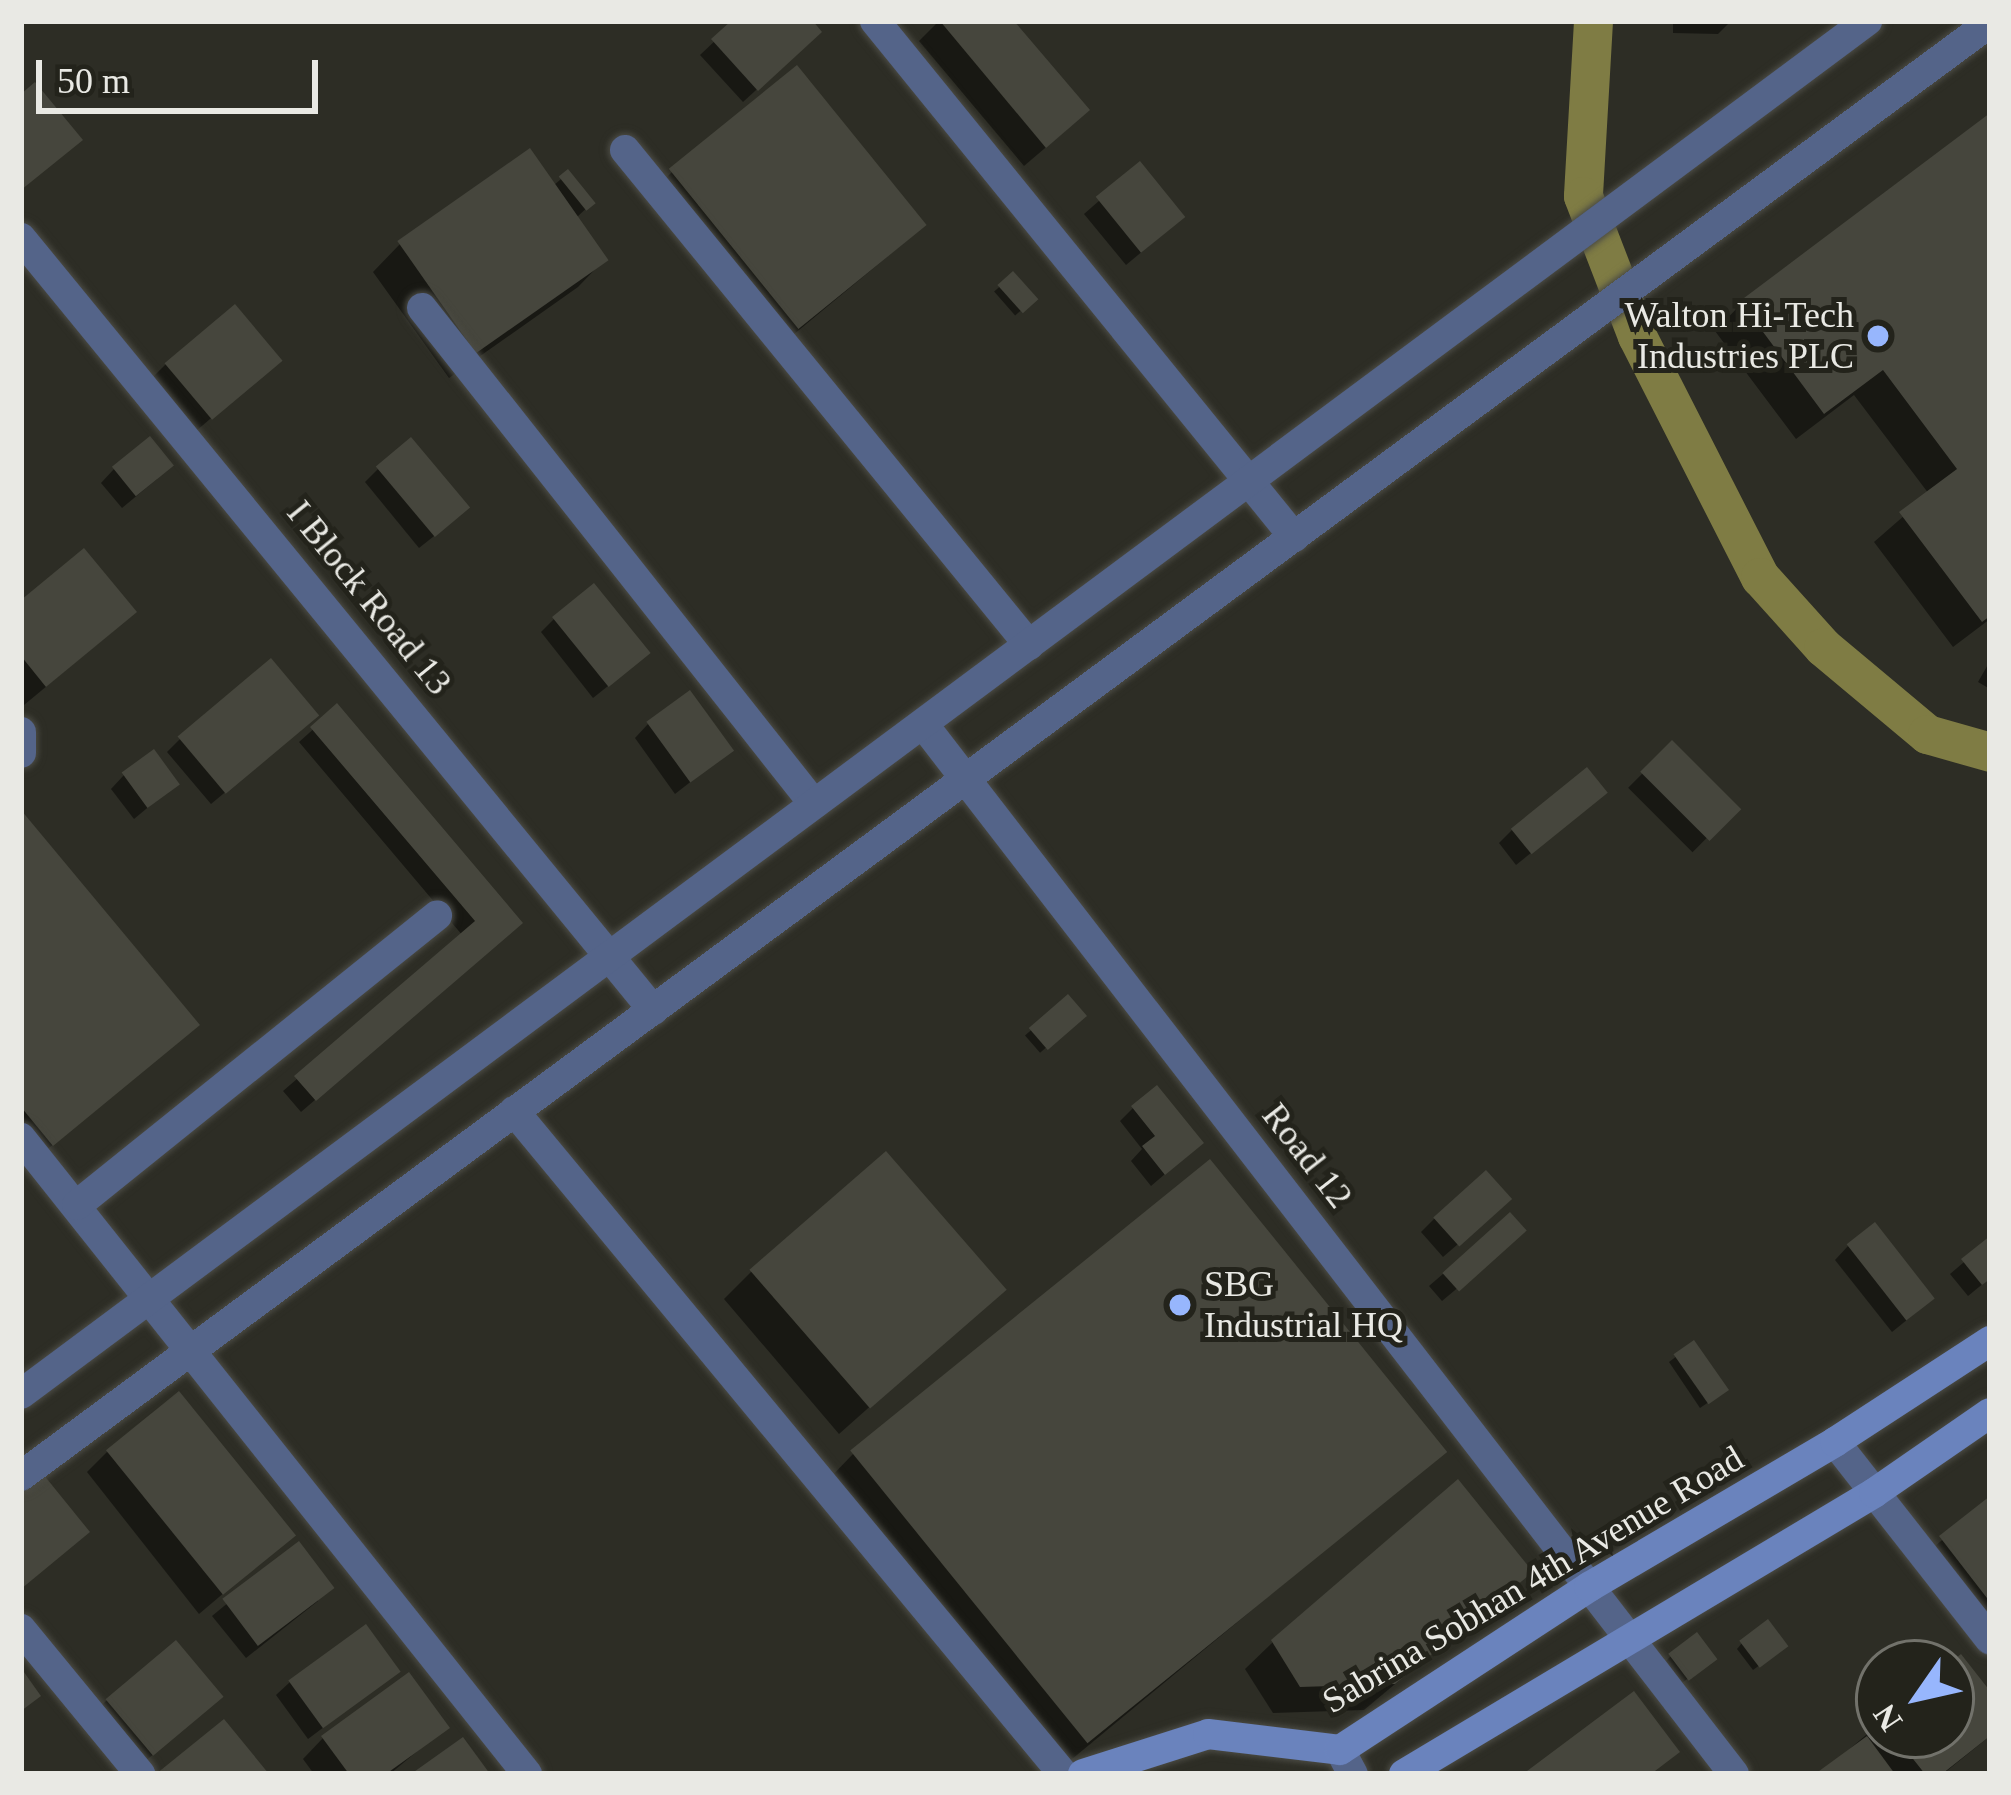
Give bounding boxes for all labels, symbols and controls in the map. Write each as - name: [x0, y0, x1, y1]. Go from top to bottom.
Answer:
- scale bar: [42, 36, 324, 110]
- text: 50 m: [57, 61, 130, 101]
- place label: Walton Hi-Tech Industries PLC: [1624, 293, 1854, 378]
- marker: Walton Hi-Tech Industries PLC: [1865, 323, 1891, 349]
- street label: I Block Road 13: [278, 492, 460, 704]
- street label: Road 12: [1253, 1095, 1361, 1217]
- place label: SBG Industrial HQ: [1204, 1262, 1403, 1347]
- marker: SBG Industrial HQ: [1167, 1292, 1193, 1318]
- street label: Sabrina Sobhan 4th Avenue Road: [1314, 1437, 1752, 1723]
- north arrow: [1855, 1639, 1975, 1759]
- text: N: [1866, 1698, 1909, 1737]

